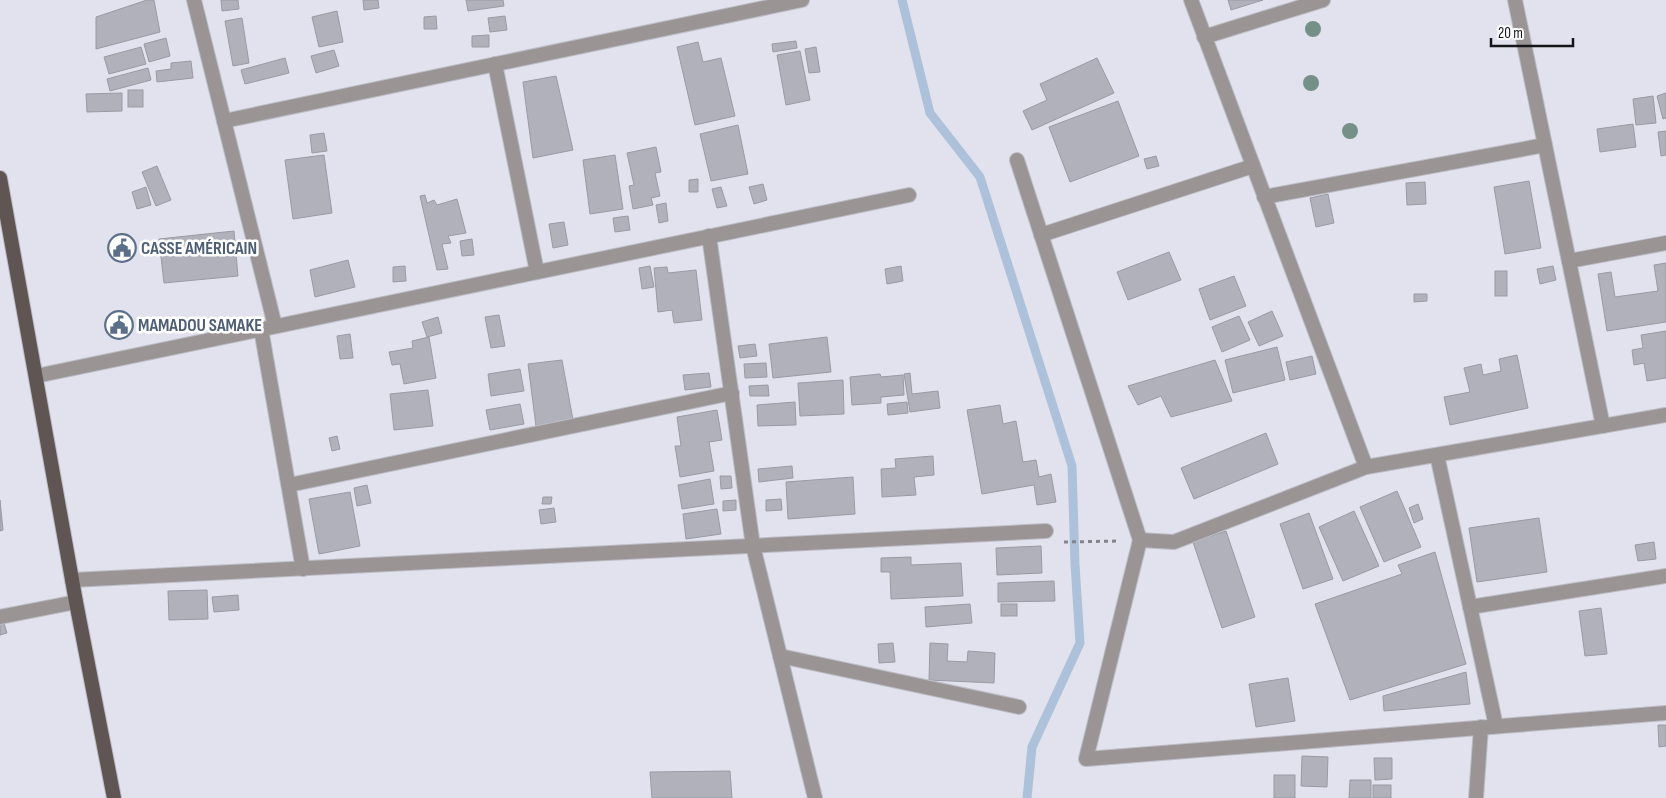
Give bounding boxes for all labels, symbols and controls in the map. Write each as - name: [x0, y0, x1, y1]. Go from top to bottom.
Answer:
- scale bar: [1491, 15, 1574, 47]
- text: 20 m: [1498, 24, 1523, 43]
- public building icon: CASSE AMÉRICAIN: [107, 233, 137, 263]
- place label: CASSE AMÉRICAIN: [141, 238, 257, 259]
- public building icon: MAMADOU SAMAKE: [104, 310, 134, 340]
- place label: MAMADOU SAMAKE: [138, 315, 262, 336]

